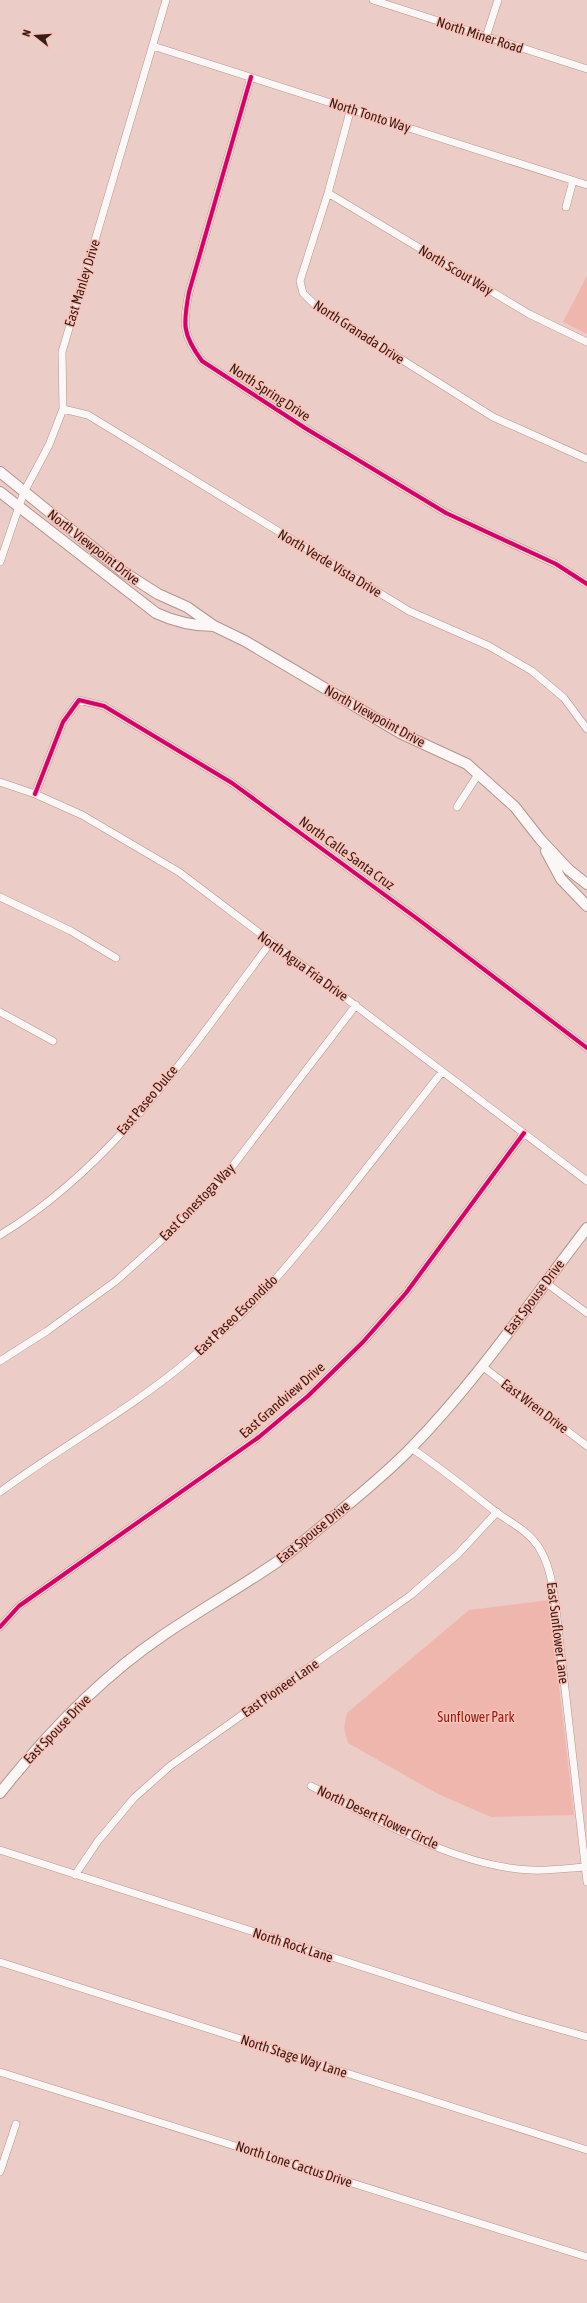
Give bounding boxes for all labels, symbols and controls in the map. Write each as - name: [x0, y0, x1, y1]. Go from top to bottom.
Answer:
- street label: North Miner Road: [435, 13, 525, 57]
- north arrow: [16, 16, 56, 56]
- text: N: [20, 28, 33, 38]
- street label: North Tonto Way: [327, 94, 413, 136]
- street label: East Manley Drive: [61, 237, 103, 329]
- street label: North Scout Way: [416, 242, 496, 299]
- street label: North Granada Drive: [311, 297, 407, 367]
- street label: North Spring Drive: [227, 360, 313, 424]
- street label: North Viewpoint Drive: [45, 506, 143, 588]
- street label: North Verde Vista Drive: [275, 526, 385, 600]
- street label: North Viewpoint Drive: [322, 682, 428, 750]
- street label: North Calle Santa Cruz: [296, 813, 398, 893]
- street label: North Agua Fria Drive: [255, 928, 351, 1004]
- street label: East Paseo Dulce: [113, 1062, 181, 1138]
- street label: East Conestoga Way: [156, 1160, 238, 1244]
- street label: East Spouse Drive: [501, 1256, 567, 1338]
- street label: East Paseo Escondido: [191, 1271, 281, 1359]
- street label: East Grandview Drive: [236, 1359, 328, 1441]
- street label: East Wren Drive: [498, 1376, 572, 1436]
- street label: East Spouse Drive: [273, 1498, 353, 1566]
- street label: East Sunflower Lane: [544, 1581, 572, 1685]
- street label: East Pioneer Lane: [238, 1656, 322, 1720]
- street label: East Spouse Drive: [20, 1691, 94, 1767]
- park label: Sunflower Park: [437, 1709, 515, 1725]
- street label: North Desert Flower Circle: [315, 1782, 441, 1852]
- street label: North Rock Lane: [251, 1924, 335, 1966]
- street label: North Stage Way Lane: [239, 2031, 349, 2081]
- street label: North Lone Cactus Drive: [234, 2138, 354, 2190]

